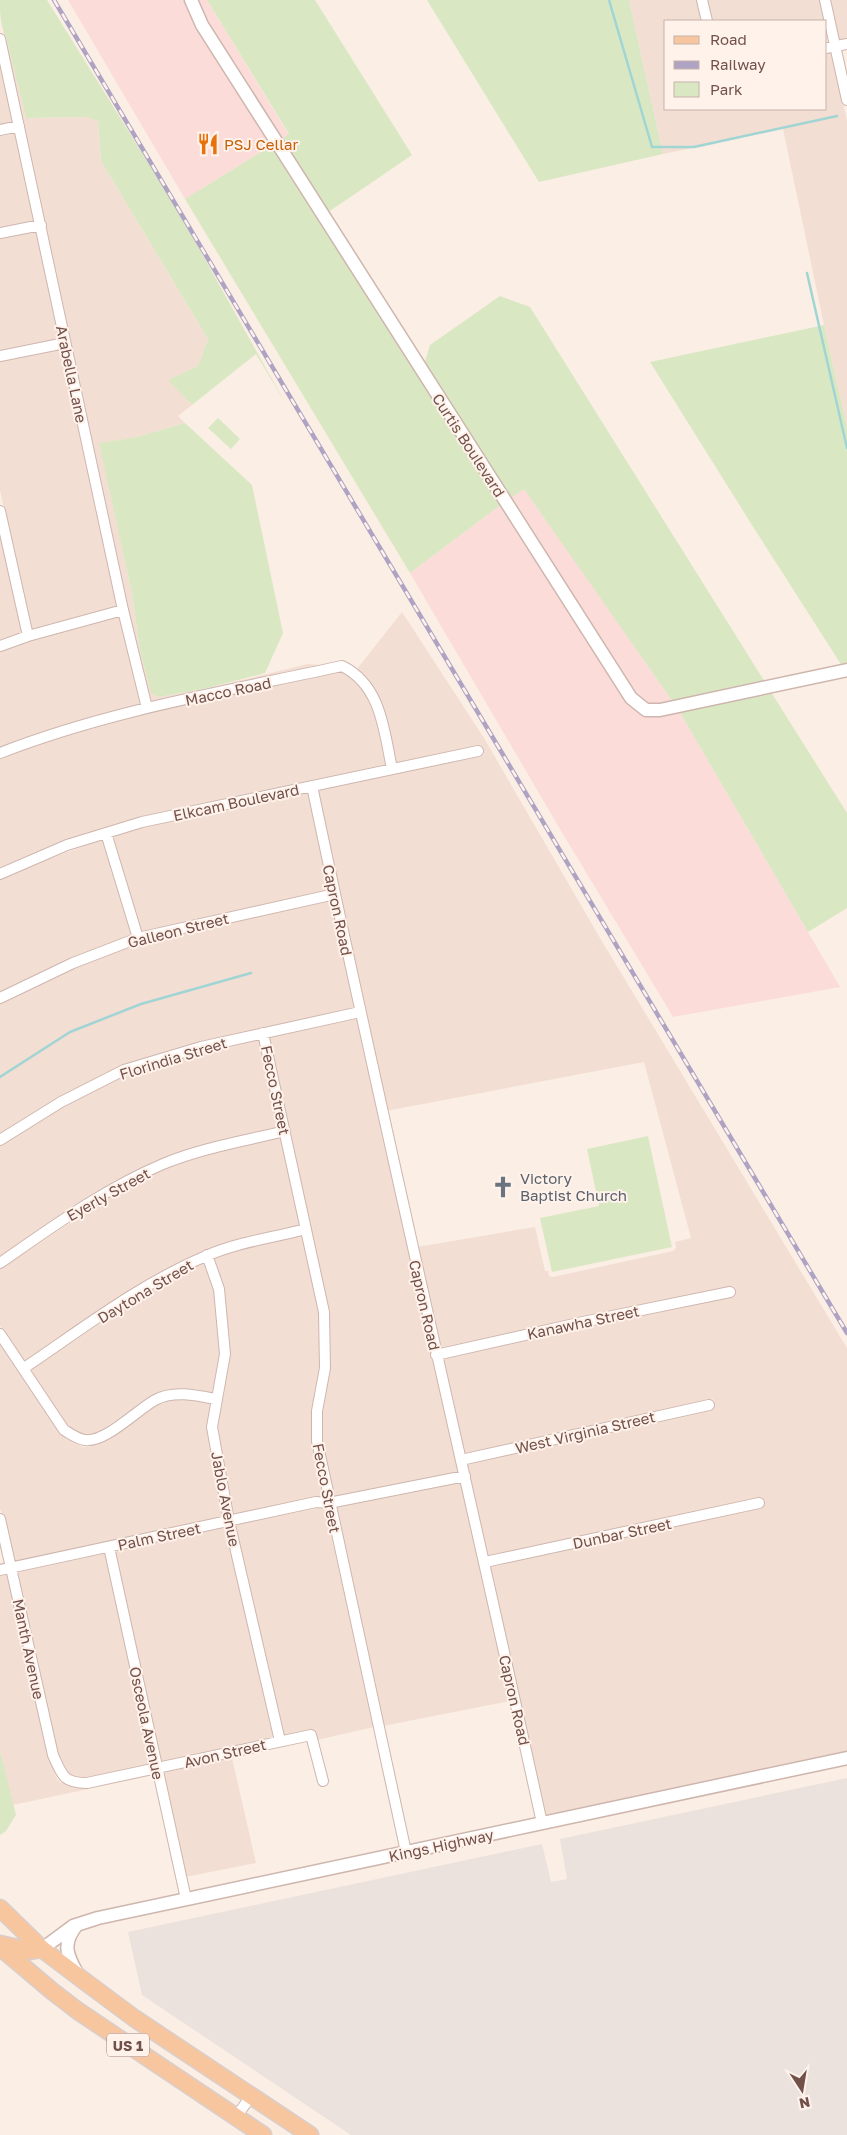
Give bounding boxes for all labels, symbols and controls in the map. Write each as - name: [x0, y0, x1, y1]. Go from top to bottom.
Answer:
- legend: [664, 20, 827, 110]
- text: Road: [710, 30, 747, 48]
- text: Railway: [710, 55, 766, 73]
- text: Park: [710, 80, 743, 98]
- restaurant icon: PSJ Cellar: [195, 131, 221, 157]
- place label: PSJ Cellar: [224, 135, 298, 153]
- street label: Arabella Lane: [53, 324, 91, 425]
- street label: Curtis Boulevard: [429, 390, 509, 500]
- street label: Macco Road: [183, 673, 273, 709]
- street label: Elkcam Boulevard: [171, 780, 301, 824]
- street label: Capron Road: [320, 863, 356, 957]
- street label: Galleon Street: [126, 909, 230, 951]
- street label: Florindia Street: [117, 1033, 229, 1083]
- street label: Fecco Street: [258, 1044, 294, 1136]
- street label: Eyerly Street: [63, 1164, 153, 1224]
- place label: Victory Baptist Church: [520, 1169, 627, 1204]
- church icon: Victory Baptist Church: [490, 1174, 516, 1200]
- street label: Daytona Street: [94, 1255, 196, 1327]
- street label: Capron Road: [406, 1258, 444, 1352]
- street label: Kanawha Street: [525, 1301, 641, 1343]
- street label: West Virginia Street: [513, 1407, 657, 1457]
- street label: Fecco Street: [309, 1442, 345, 1534]
- street label: Jablo Avenue: [208, 1450, 244, 1548]
- street label: Dunbar Street: [571, 1514, 673, 1552]
- street label: Palm Street: [116, 1518, 202, 1554]
- street label: Manth Avenue: [10, 1597, 49, 1701]
- street label: Capron Road: [496, 1653, 534, 1747]
- street label: Osceola Avenue: [126, 1665, 168, 1781]
- street label: Avon Street: [182, 1735, 268, 1771]
- street label: Kings Highway: [387, 1825, 496, 1865]
- road number: US 1: [107, 2034, 149, 2056]
- north arrow: [777, 2065, 827, 2115]
- text: N: [798, 2094, 812, 2113]

